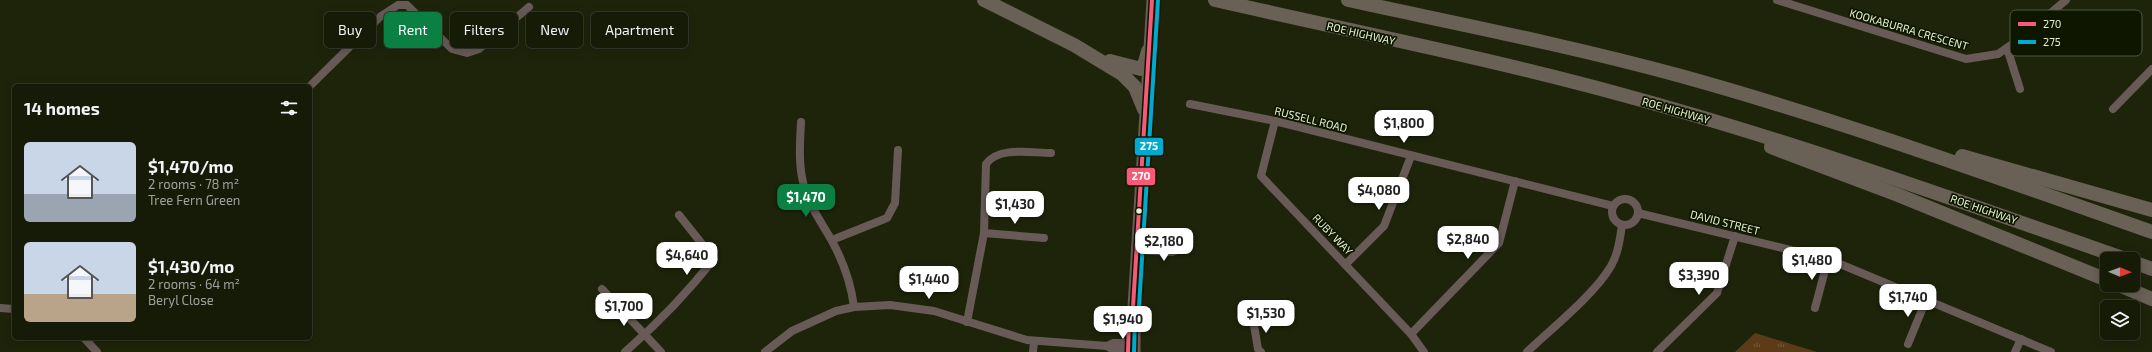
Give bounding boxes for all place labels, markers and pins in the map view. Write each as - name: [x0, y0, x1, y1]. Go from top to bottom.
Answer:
- pin: $1,800: [1371, 110, 1437, 144]
- pin: $4,080: [1346, 177, 1412, 211]
- pin: $1,470: [773, 184, 839, 218]
- pin: $1,430: [982, 191, 1048, 225]
- unlabelled marker: [1134, 206, 1144, 216]
- pin: $2,840: [1435, 226, 1501, 260]
- pin: $2,180: [1131, 228, 1197, 262]
- pin: $4,640: [654, 242, 720, 276]
- pin: $1,480: [1779, 247, 1845, 281]
- pin: $3,390: [1666, 262, 1732, 296]
- pin: $1,440: [896, 266, 962, 300]
- pin: $1,740: [1875, 284, 1941, 318]
- pin: $1,700: [591, 293, 657, 327]
- pin: $1,530: [1233, 300, 1299, 334]
- pin: $1,940: [1090, 306, 1156, 340]

